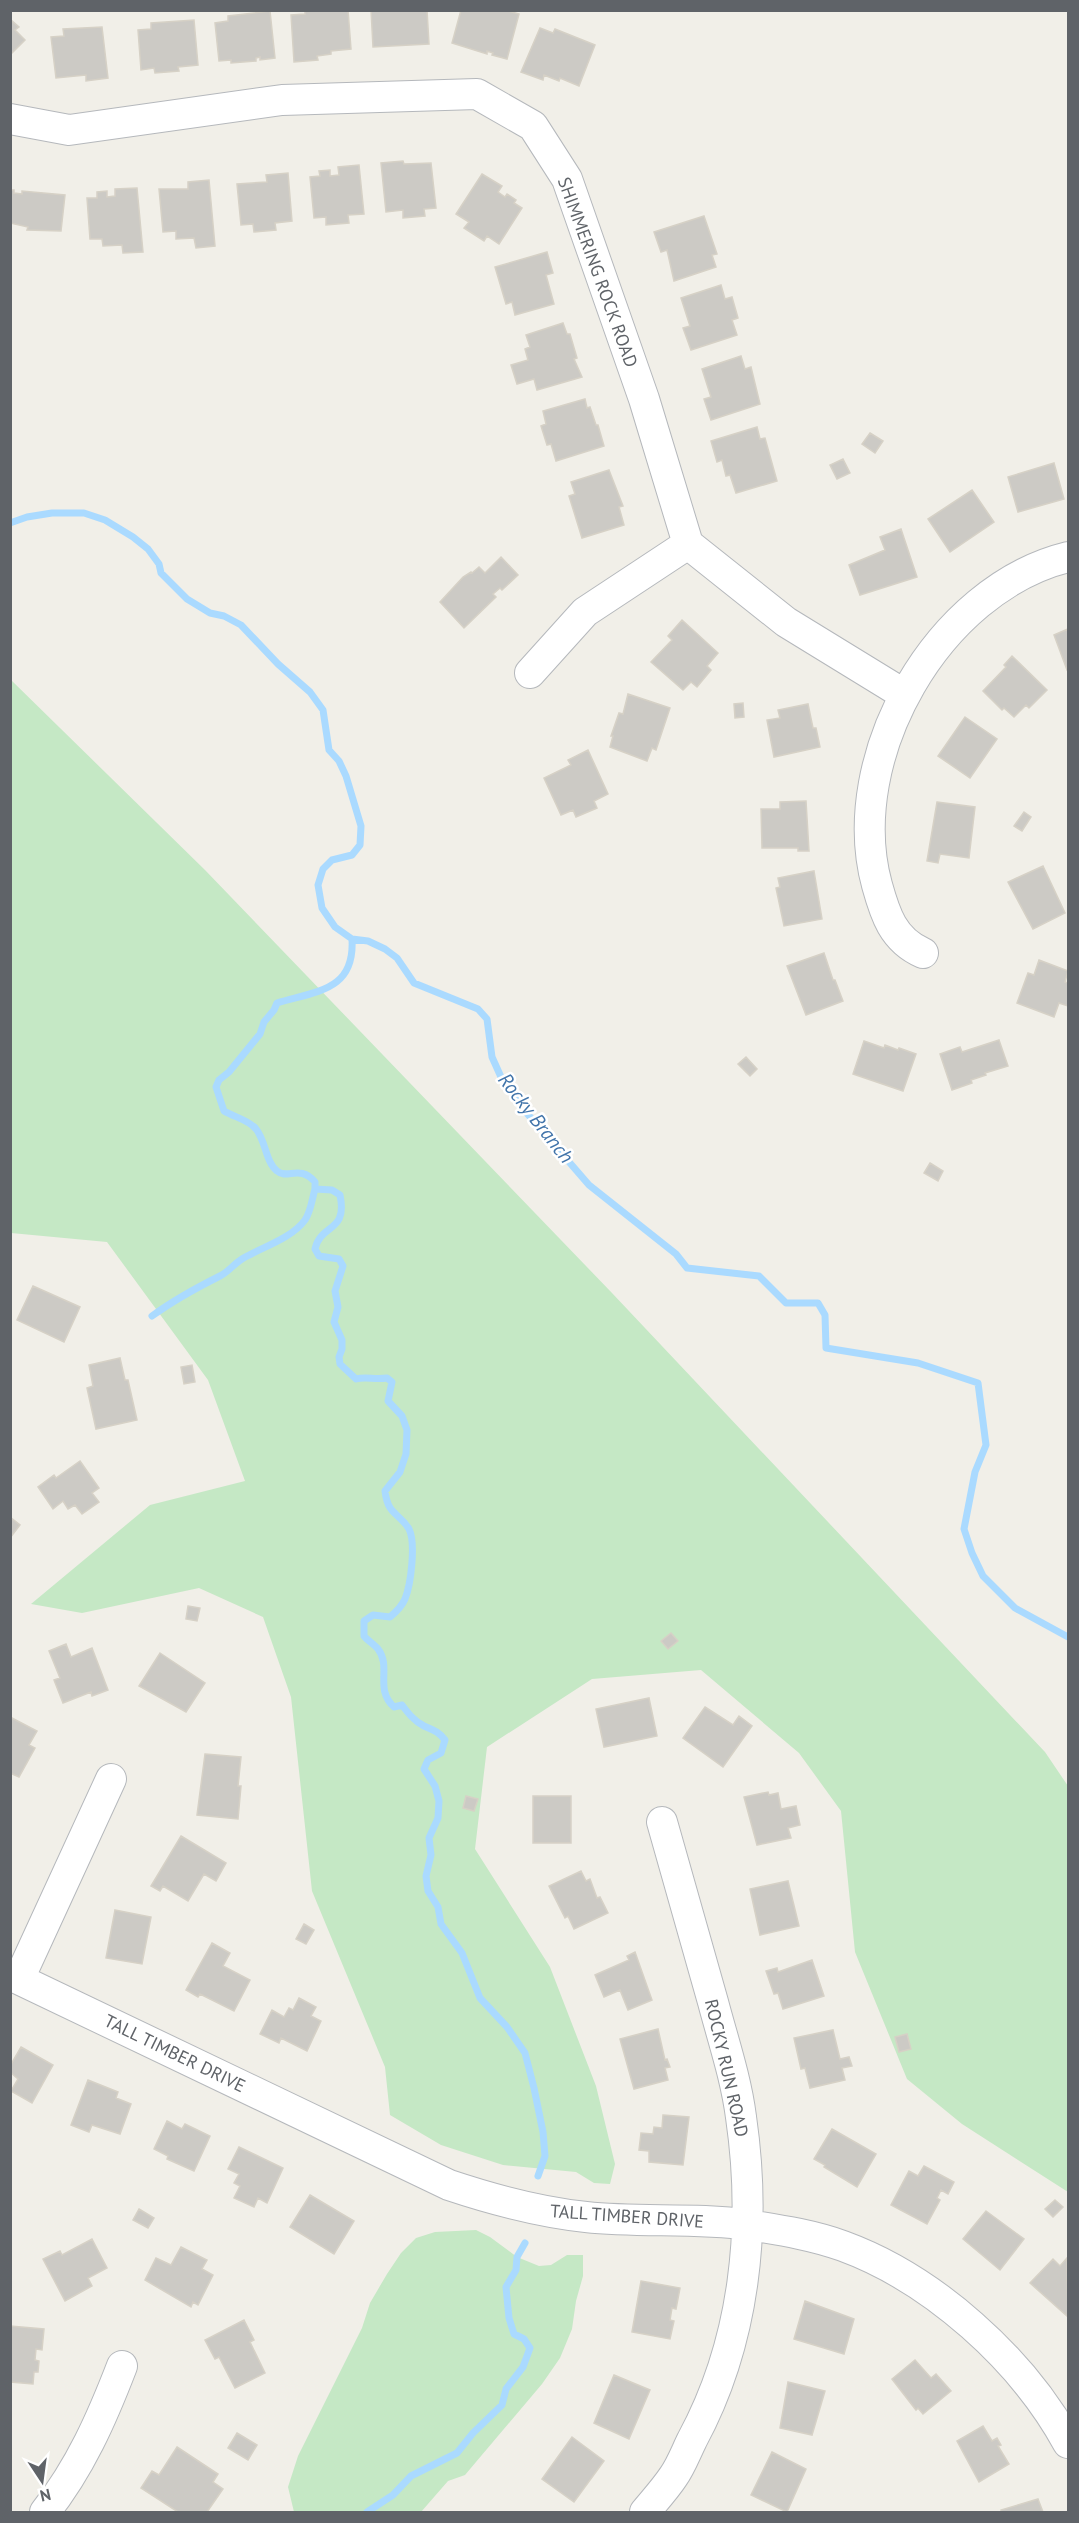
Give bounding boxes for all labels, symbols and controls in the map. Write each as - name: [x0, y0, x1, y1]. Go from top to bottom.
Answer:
- street label: SHIMMERING ROCK ROAD: [553, 174, 643, 370]
- water label: Rocky Branch: [492, 1067, 580, 1169]
- street label: ROCKY RUN ROAD: [700, 1997, 754, 2139]
- street label: TALL TIMBER DRIVE: [101, 2009, 249, 2097]
- street label: TALL TIMBER DRIVE: [549, 2199, 705, 2233]
- north arrow: [12, 2451, 72, 2511]
- text: N: [38, 2485, 53, 2507]

